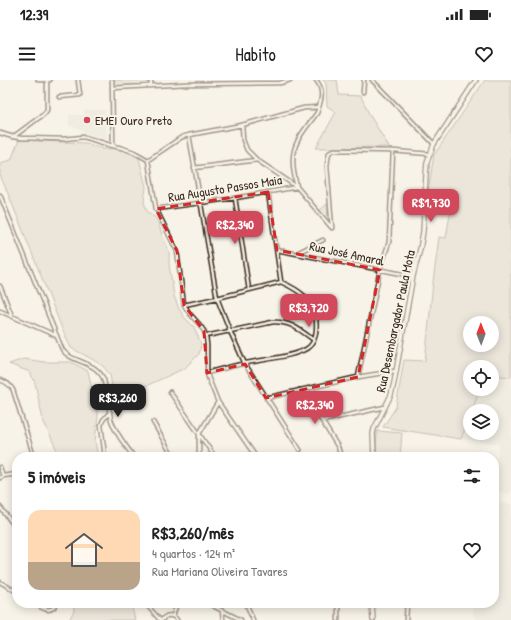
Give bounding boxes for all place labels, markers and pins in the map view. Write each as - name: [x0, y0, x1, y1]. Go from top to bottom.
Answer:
- place label: EMEI Ouro Preto: [95, 111, 172, 129]
- marker: EMEI Ouro Preto: [82, 115, 92, 125]
- pin: R$1,730: [394, 189, 468, 223]
- pin: R$2,340: [198, 211, 272, 245]
- pin: R$3,720: [272, 294, 346, 328]
- pin: R$3,260: [81, 384, 155, 418]
- pin: R$2,340: [278, 391, 352, 425]

